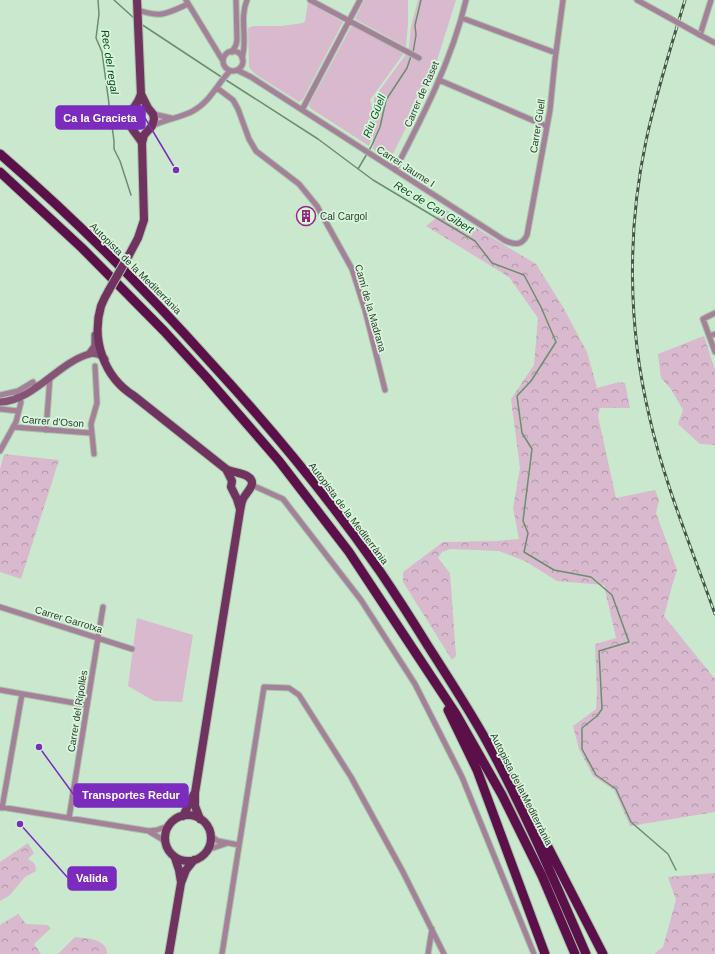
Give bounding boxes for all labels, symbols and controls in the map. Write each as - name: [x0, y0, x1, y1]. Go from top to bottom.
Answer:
- water label: Rec del regal: [99, 29, 121, 95]
- street label: Carrer de Raset: [402, 59, 441, 129]
- water label: Riu Güell: [360, 92, 388, 139]
- street label: Carrer Güell: [528, 98, 547, 154]
- callout: Ca la Gracieta: [56, 106, 145, 129]
- text: Ca la Gracieta: [63, 112, 138, 124]
- street label: Carrer Jaume I: [375, 144, 437, 189]
- water label: Rec de Can Gibert: [392, 178, 477, 236]
- building icon: Cal Cargol: [295, 205, 317, 227]
- place label: Cal Cargol: [320, 211, 367, 222]
- street label: Autopista de la Mediterrània: [88, 220, 184, 317]
- street label: Camí de la Madrana: [353, 263, 388, 354]
- street label: Carrer d'Oson: [21, 414, 85, 429]
- street label: Autopista de la Mediterrània: [307, 460, 391, 567]
- street label: Carrer Garrotxa: [34, 604, 104, 635]
- street label: Carrer del Ripollès: [66, 669, 89, 753]
- street label: Autopista de la Mediterrània: [488, 731, 555, 848]
- callout: Transportes Redur: [74, 784, 188, 807]
- text: Transportes Redur: [82, 789, 181, 801]
- callout: Valida: [68, 867, 116, 890]
- text: Valida: [76, 872, 109, 884]

